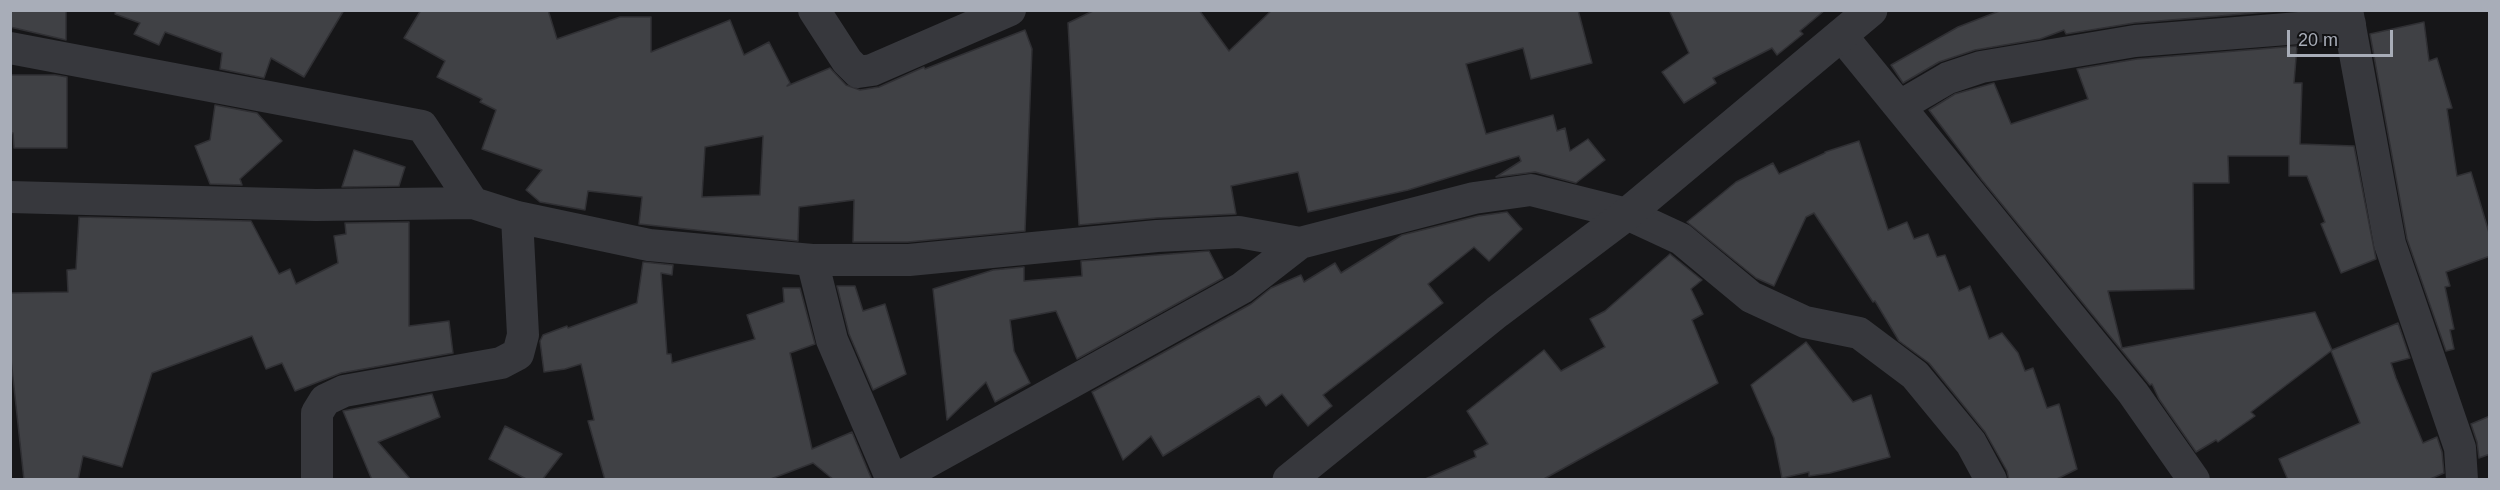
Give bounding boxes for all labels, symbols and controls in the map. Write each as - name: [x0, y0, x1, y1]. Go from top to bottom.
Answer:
- scale bar: [2290, 18, 2396, 56]
- text: 20 m: [2298, 30, 2338, 50]

